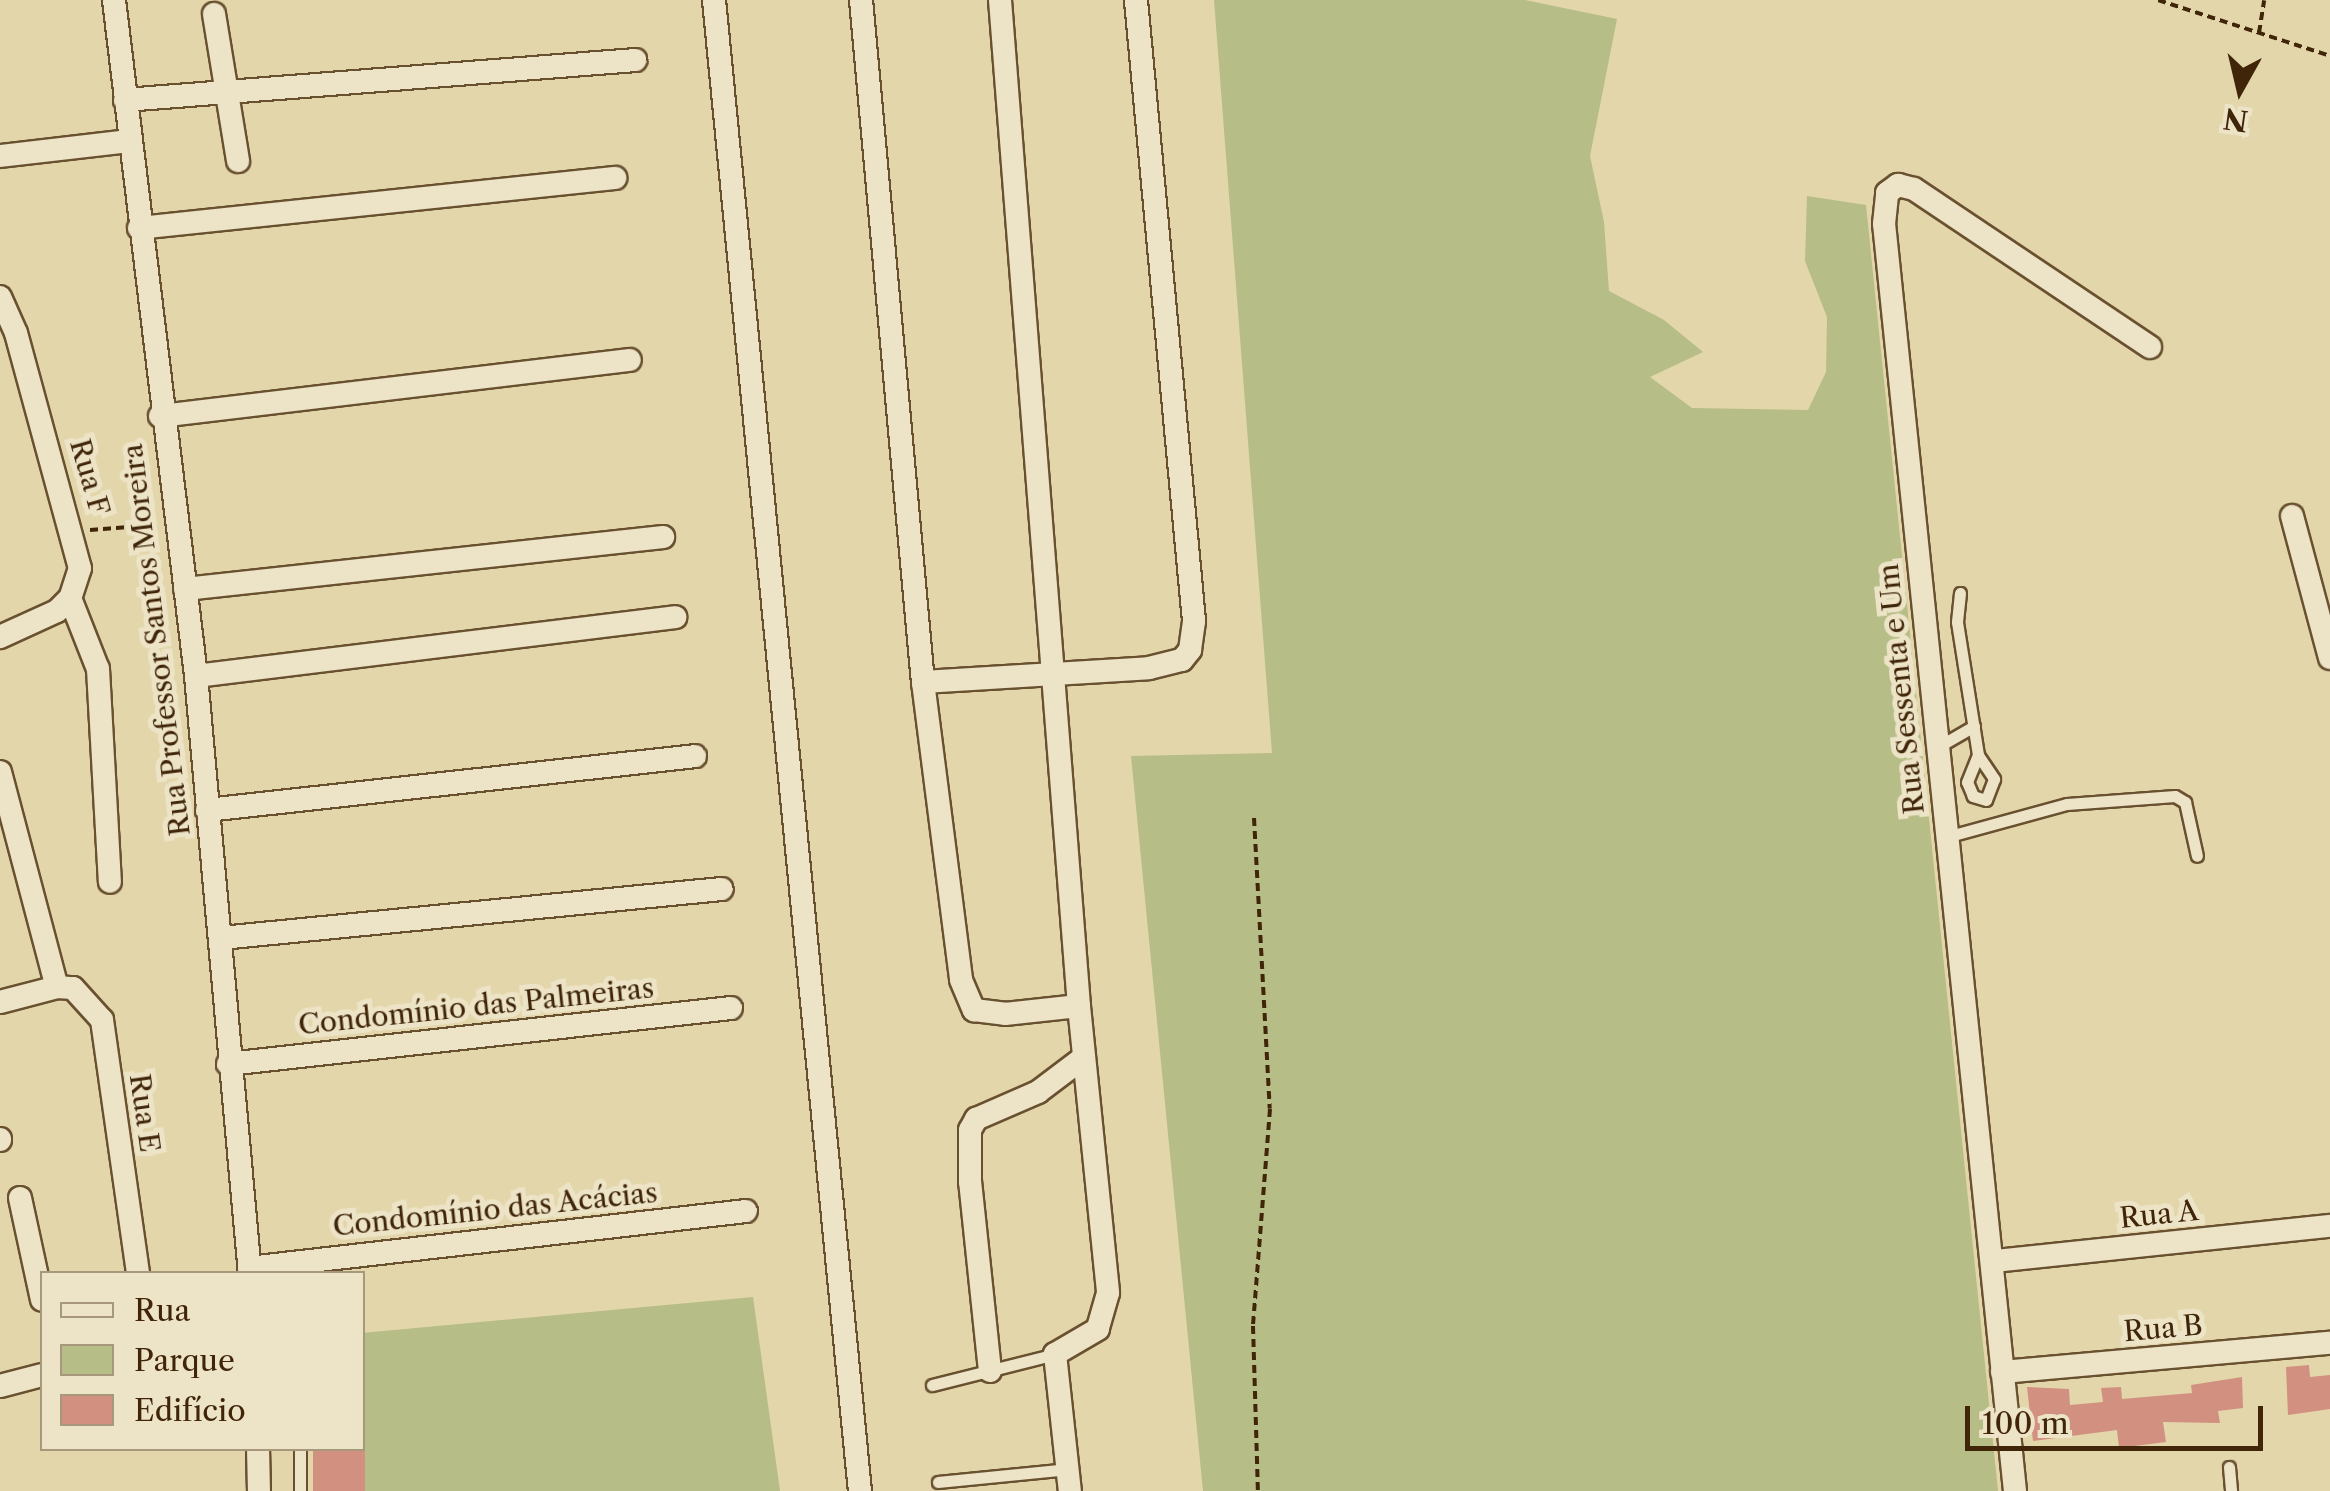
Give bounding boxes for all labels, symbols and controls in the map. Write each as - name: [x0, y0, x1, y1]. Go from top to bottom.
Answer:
- north arrow: [2190, 40, 2290, 140]
- text: N: [2221, 101, 2250, 138]
- street label: Rua F: [63, 435, 117, 519]
- street label: Rua Professor Santos Moreira: [115, 442, 197, 838]
- street label: Rua Sessenta e Um: [1871, 562, 1931, 816]
- street label: Condomínio das Palmeiras: [297, 971, 655, 1041]
- street label: Rua E: [123, 1071, 167, 1155]
- street label: Condomínio das Acácias: [331, 1175, 659, 1243]
- street label: Rua A: [2117, 1193, 2201, 1235]
- legend: [40, 1271, 365, 1451]
- text: Rua: [134, 1292, 190, 1329]
- street label: Rua B: [2122, 1308, 2204, 1348]
- text: Parque: [134, 1342, 235, 1379]
- scale bar: [1970, 1386, 2268, 1448]
- text: Edifício: [134, 1392, 246, 1429]
- text: 100 m: [1982, 1405, 2069, 1442]

